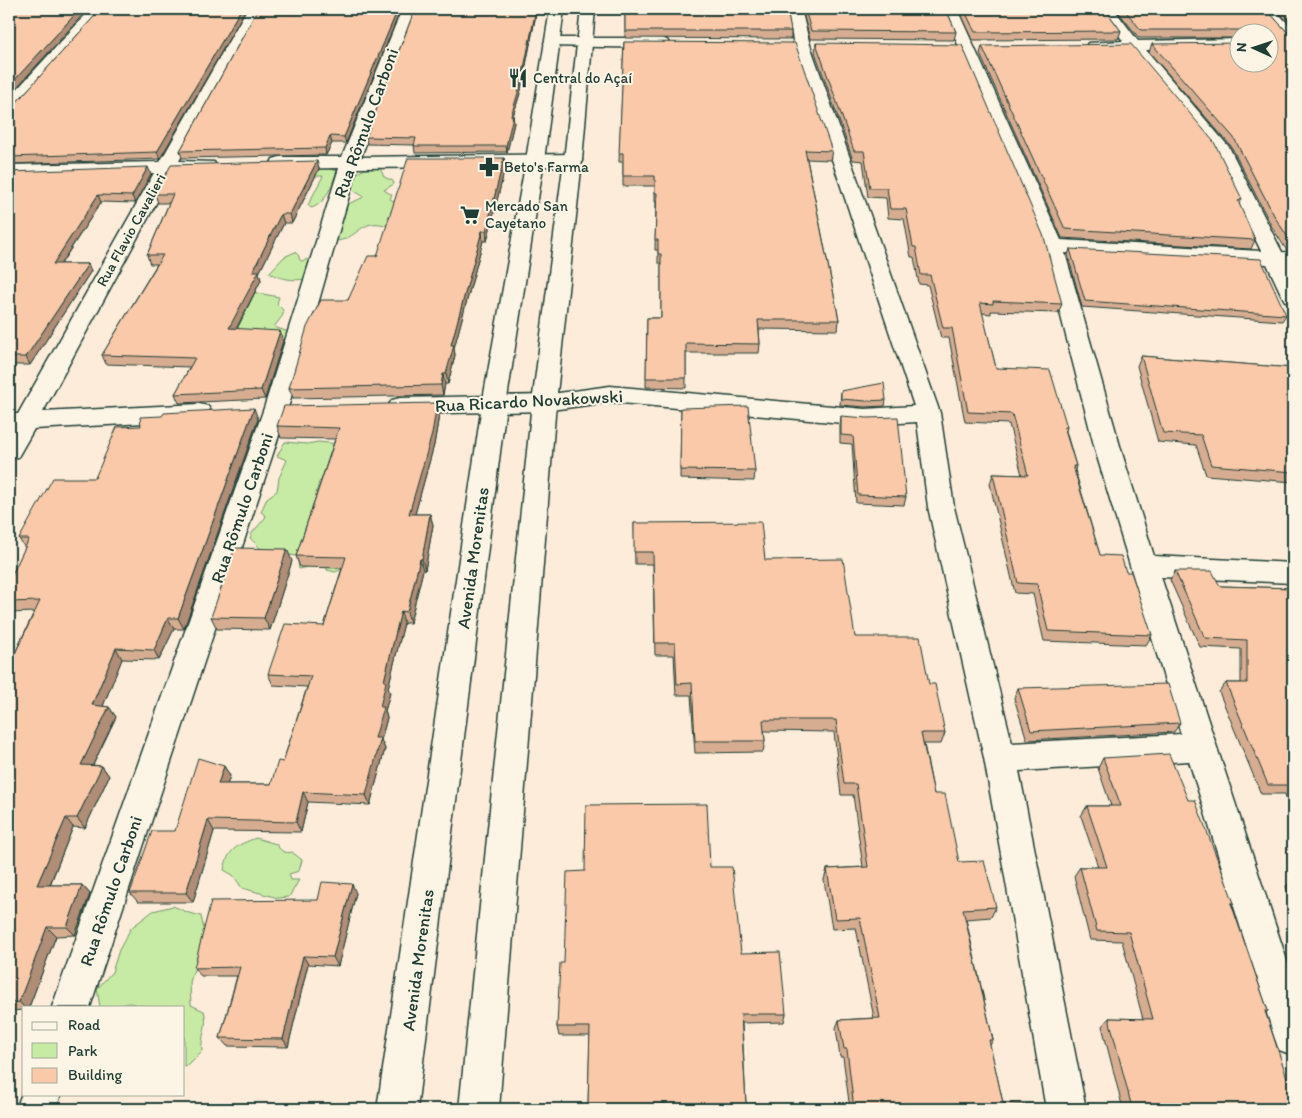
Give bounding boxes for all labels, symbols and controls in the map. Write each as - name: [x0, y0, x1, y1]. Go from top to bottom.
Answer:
- north arrow: [1230, 22, 1280, 72]
- text: N: [1233, 42, 1250, 53]
- street label: Rua Rômulo Carboni: [329, 45, 403, 201]
- restaurant icon: Central do Açaí: [507, 67, 529, 89]
- place label: Central do Açaí: [533, 69, 632, 87]
- pharmacy icon: Beto's Farma: [478, 156, 500, 178]
- place label: Beto's Farma: [504, 158, 589, 176]
- street label: Rua Flavio Cavalieri: [92, 170, 170, 290]
- place label: Mercado San Cayetano: [485, 197, 569, 232]
- supermarket icon: Mercado San Cayetano: [459, 204, 481, 226]
- street label: Rua Ricardo Novakowski: [434, 385, 624, 417]
- street label: Rua Rômulo Carboni: [206, 430, 278, 586]
- street label: Avenida Morenitas: [452, 486, 494, 630]
- street label: Rua Rômulo Carboni: [75, 813, 147, 969]
- street label: Avenida Morenitas: [397, 888, 439, 1032]
- legend: [22, 1006, 185, 1096]
- text: Road: [68, 1016, 101, 1034]
- text: Park: [68, 1042, 98, 1060]
- text: Building: [68, 1066, 122, 1084]

